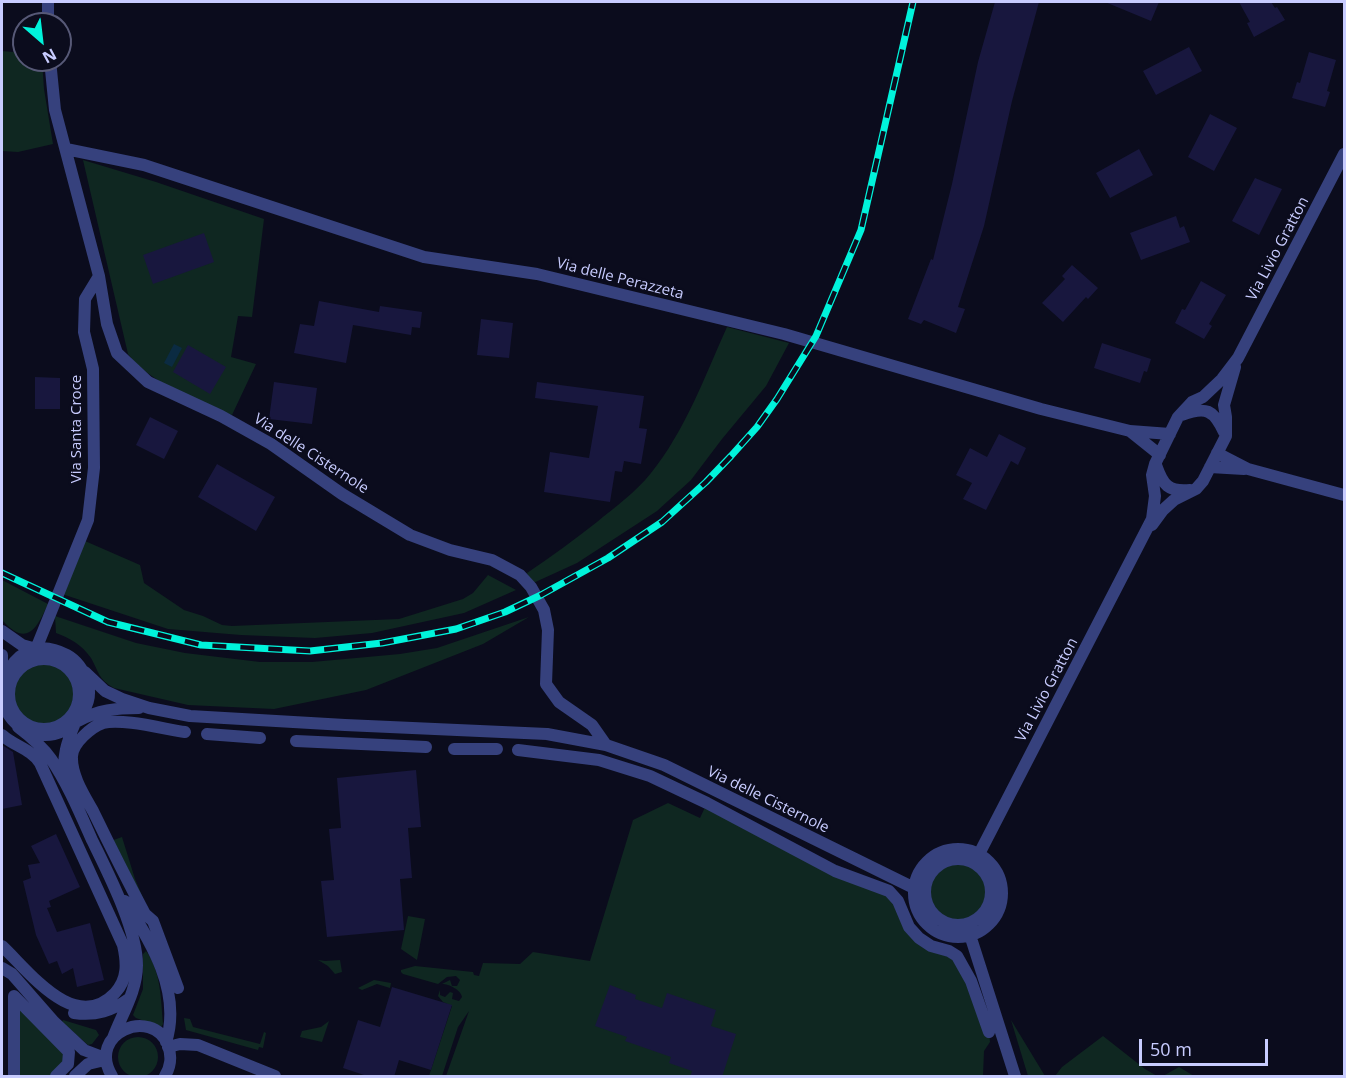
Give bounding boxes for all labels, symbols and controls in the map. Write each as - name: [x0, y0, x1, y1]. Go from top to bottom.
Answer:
- north arrow: [12, 12, 72, 72]
- text: N: [39, 43, 60, 69]
- street label: Via Livio Gratton: [1243, 194, 1313, 304]
- street label: Via delle Perazzeta: [554, 254, 686, 304]
- street label: Via Santa Croce: [68, 375, 86, 483]
- street label: Via delle Cisternole: [250, 410, 372, 498]
- street label: Via Livio Gratton: [1012, 635, 1082, 745]
- street label: Via delle Cisternole: [704, 763, 832, 837]
- scale bar: [1142, 1027, 1271, 1065]
- text: 50 m: [1150, 1037, 1192, 1061]

